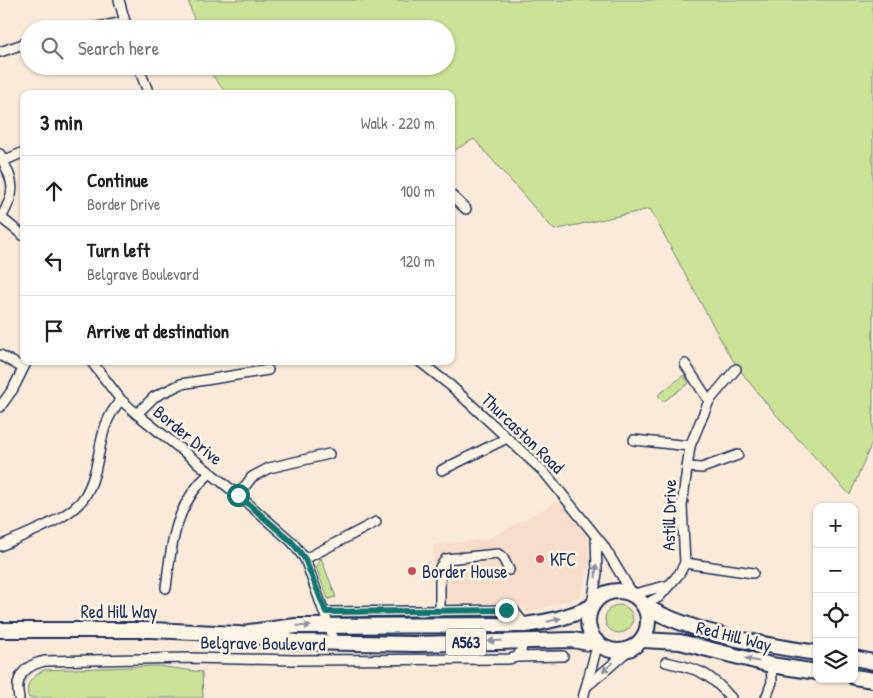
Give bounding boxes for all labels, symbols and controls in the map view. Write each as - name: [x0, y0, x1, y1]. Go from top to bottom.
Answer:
- search box: [20, 20, 455, 75]
- icon: search: [38, 34, 66, 62]
- text: Search here: [78, 35, 159, 61]
- text: 3 min: [40, 108, 83, 137]
- text: Walk · 220 m: [361, 112, 435, 134]
- text: Continue: [87, 167, 148, 193]
- icon: ahead: [40, 177, 68, 205]
- text: 100 m: [400, 180, 435, 202]
- text: Border Drive: [87, 193, 160, 215]
- text: Turn left: [87, 237, 150, 263]
- icon: left: [40, 247, 68, 275]
- text: 120 m: [400, 250, 435, 272]
- text: Belgrave Boulevard: [87, 263, 198, 285]
- icon: arrive: [40, 317, 68, 345]
- text: Arrive at destination: [87, 318, 229, 344]
- street label: Thurcaston Road: [476, 387, 570, 479]
- street label: Border Drive: [148, 399, 228, 471]
- street label: Astill Drive: [656, 479, 682, 551]
- route start: [227, 484, 250, 507]
- map controls: [813, 503, 858, 683]
- button: +: [813, 503, 858, 548]
- place label: KFC: [550, 547, 576, 572]
- button: −: [813, 548, 858, 593]
- marker: KFC: [534, 553, 546, 565]
- place label: Border House: [422, 559, 508, 584]
- one-way arrow: [593, 563, 601, 579]
- marker: Border House: [406, 565, 418, 577]
- button: locate: [813, 593, 858, 638]
- street label: Red Hill Way: [81, 599, 158, 624]
- route end: [495, 599, 518, 622]
- street label: Red Hill Way: [694, 615, 775, 657]
- one-way arrow: [546, 616, 561, 624]
- one-way arrow: [296, 623, 312, 631]
- road number: A563: [446, 628, 486, 656]
- street label: Belgrave Boulevard: [200, 629, 326, 657]
- one-way arrow: [487, 637, 503, 645]
- button: layers: [813, 638, 858, 683]
- one-way arrow: [744, 655, 759, 663]
- one-way arrow: [601, 661, 614, 672]

